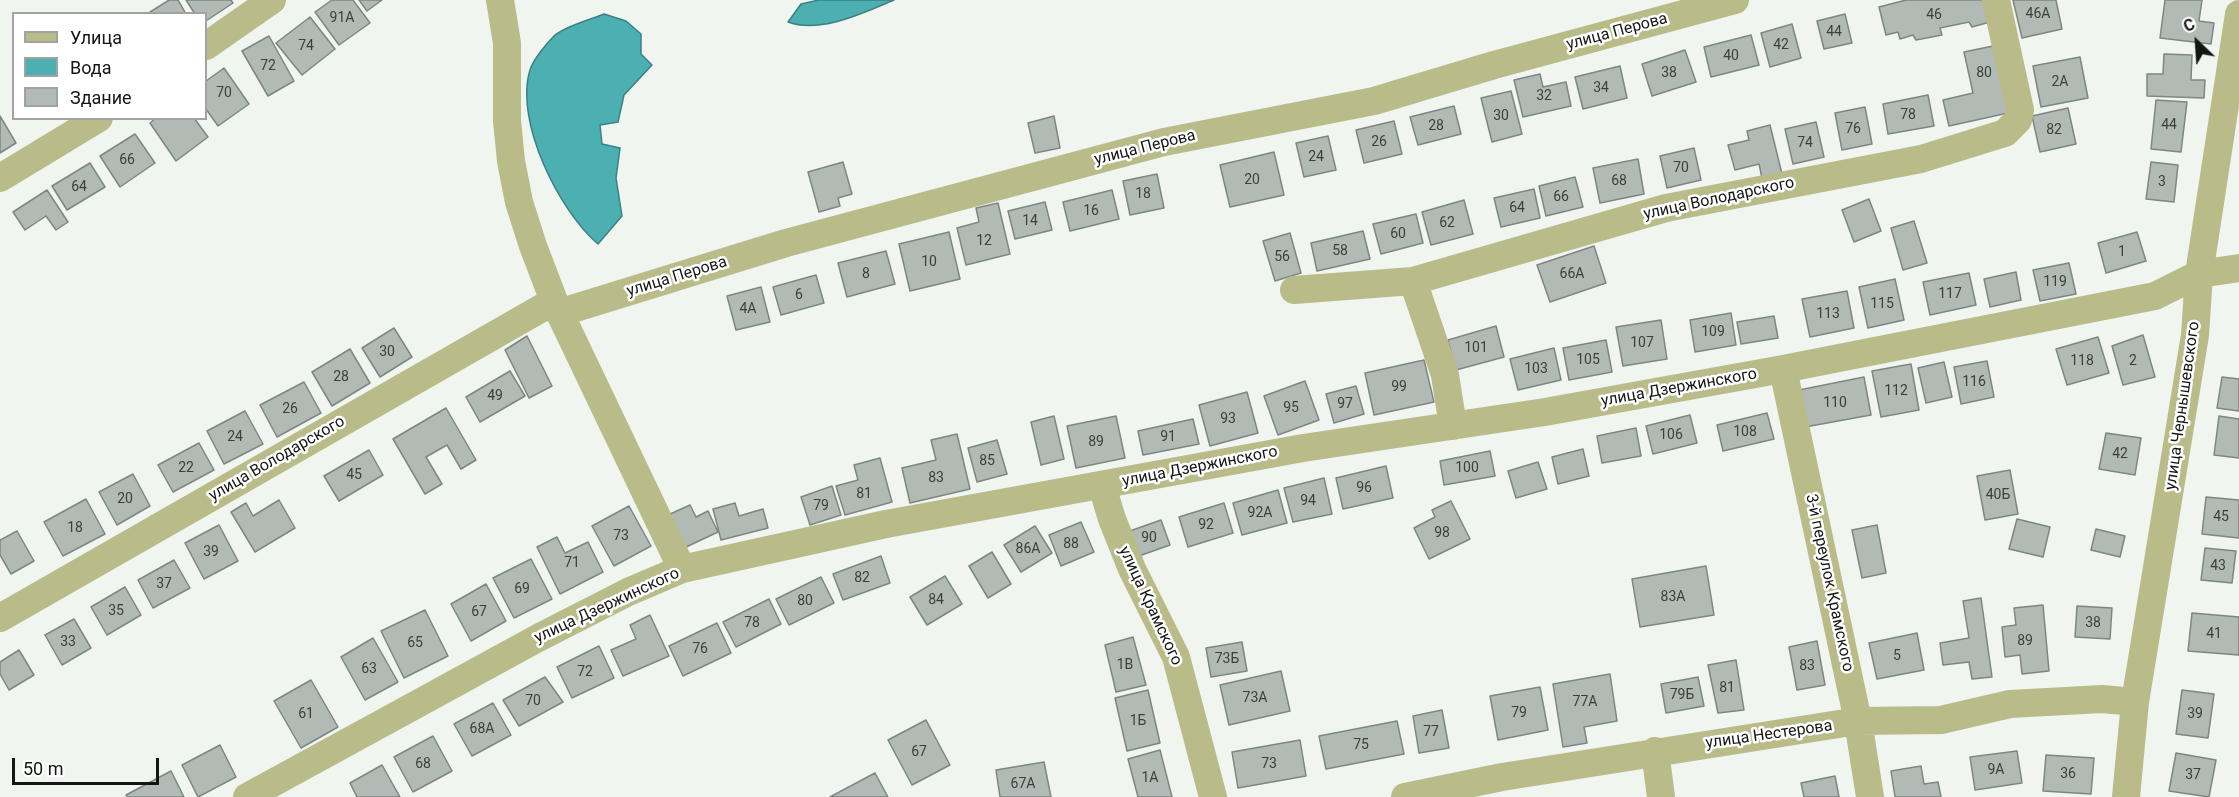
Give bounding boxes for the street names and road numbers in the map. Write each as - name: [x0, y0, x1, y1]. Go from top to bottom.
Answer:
- street label: улица Перова: [1564, 9, 1670, 55]
- street label: улица Перова: [1092, 126, 1198, 170]
- street label: улица Володарского: [1642, 174, 1796, 224]
- street label: улица Перова: [625, 253, 729, 301]
- street label: улица Чернышевского: [2162, 320, 2204, 492]
- street label: улица Дзержинского: [1600, 365, 1758, 411]
- street label: улица Володарского: [206, 412, 348, 506]
- street label: улица Дзержинского: [1121, 443, 1279, 491]
- street label: 3-й переулок Крамского: [1801, 492, 1857, 674]
- street label: улица Крамского: [1114, 543, 1186, 669]
- street label: улица Дзержинского: [531, 564, 683, 648]
- street label: улица Нестерова: [1704, 717, 1834, 753]

